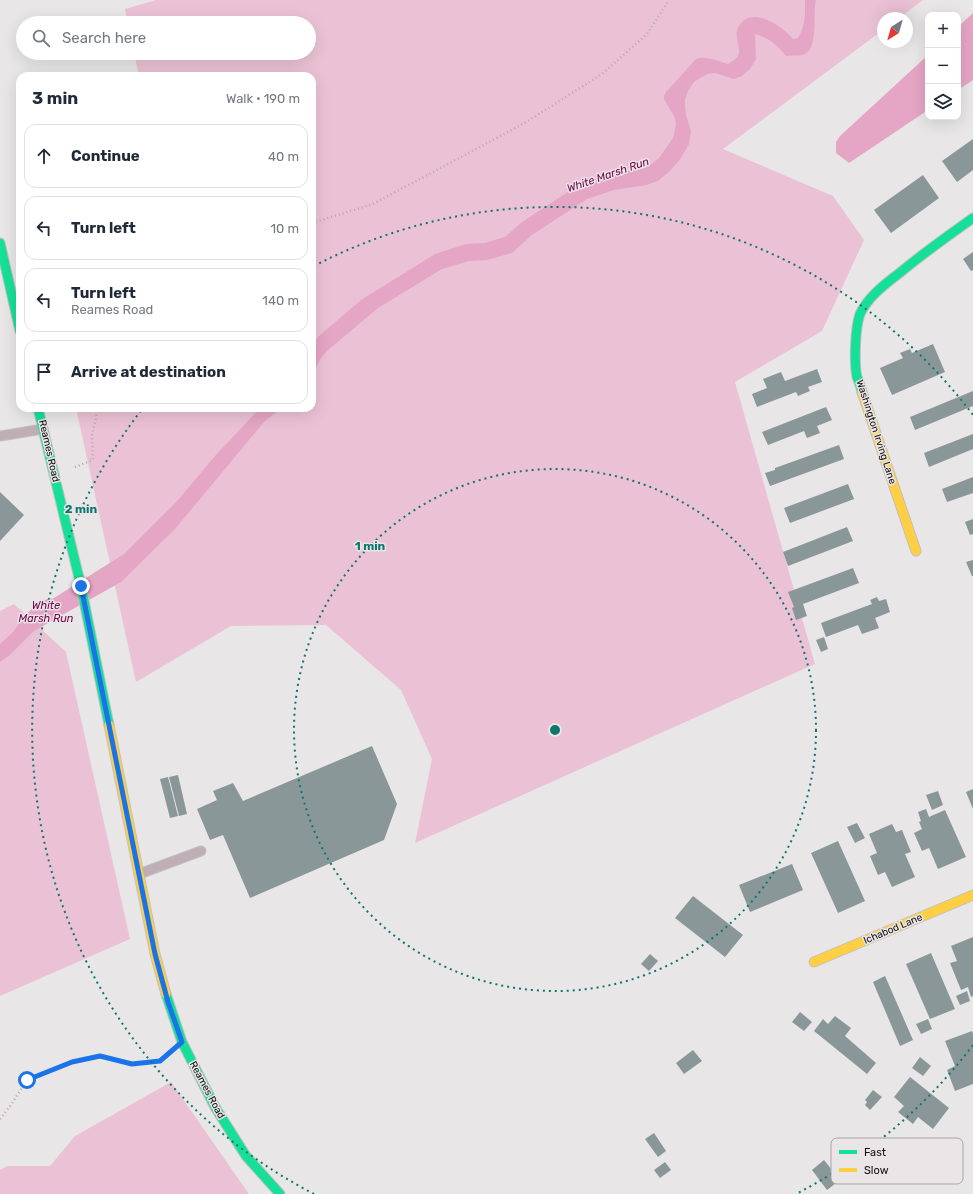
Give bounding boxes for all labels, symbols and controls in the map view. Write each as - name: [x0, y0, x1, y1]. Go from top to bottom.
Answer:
- north arrow: [877, 12, 913, 48]
- map controls: [925, 12, 961, 120]
- button: +: [925, 12, 961, 48]
- search box: [16, 16, 316, 60]
- icon: search: [30, 27, 52, 49]
- text: Search here: [62, 29, 146, 47]
- button: −: [925, 48, 961, 84]
- button: layers: [925, 84, 961, 120]
- text: 3 min: [32, 88, 78, 108]
- text: Walk · 190 m: [226, 91, 300, 106]
- icon: ahead: [33, 145, 55, 167]
- text: Continue: [71, 147, 140, 165]
- text: 40 m: [268, 149, 299, 164]
- water label: White Marsh Run: [565, 155, 651, 195]
- icon: left: [33, 217, 55, 239]
- text: Turn left: [71, 219, 136, 237]
- text: 10 m: [270, 221, 299, 236]
- text: Turn left: [71, 284, 136, 302]
- icon: left: [33, 289, 55, 311]
- text: 140 m: [262, 293, 299, 308]
- text: Reames Road: [71, 302, 153, 317]
- icon: arrive: [33, 361, 55, 383]
- text: Arrive at destination: [71, 363, 226, 381]
- street label: Washington Irving Lane: [853, 378, 899, 486]
- street label: Reames Road: [36, 419, 62, 483]
- text: 2 min: [65, 502, 98, 516]
- text: 1 min: [355, 539, 386, 553]
- route end: [72, 577, 90, 595]
- water label: White Marsh Run: [19, 599, 74, 625]
- centre of rings: [548, 723, 562, 737]
- street label: Ichabod Lane: [862, 911, 925, 947]
- street label: Reames Road: [187, 1059, 227, 1121]
- route start: [18, 1071, 36, 1089]
- legend: [831, 1138, 963, 1184]
- text: Fast: [864, 1146, 887, 1159]
- text: Slow: [864, 1164, 889, 1177]

